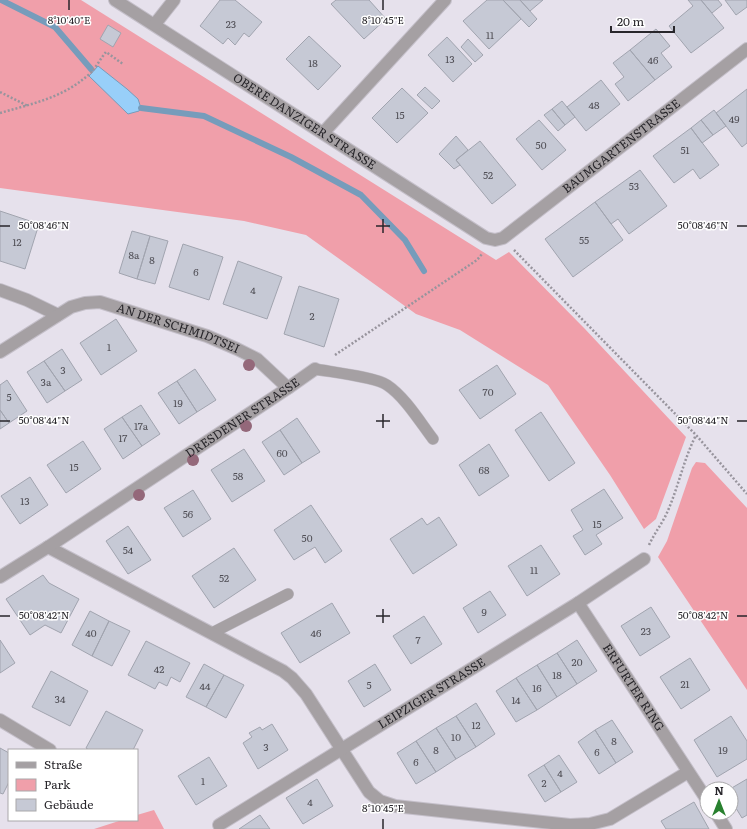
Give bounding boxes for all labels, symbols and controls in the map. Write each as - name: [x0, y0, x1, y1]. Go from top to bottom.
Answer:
- scale bar: [611, 8, 674, 34]
- text: 8°10'40"E: [48, 12, 90, 27]
- text: 8°10'45"E: [362, 12, 404, 27]
- text: 20 m: [617, 12, 644, 30]
- house number: 23: [226, 16, 236, 31]
- house number: 11: [486, 27, 494, 42]
- house number: 13: [445, 51, 455, 66]
- house number: 46: [648, 52, 659, 67]
- house number: 18: [308, 55, 318, 70]
- street label: OBERE DANZIGER STRASSE: [230, 68, 380, 173]
- street label: BAUMGARTENSTRASSE: [558, 94, 684, 197]
- house number: 48: [588, 97, 600, 112]
- house number: 15: [395, 107, 405, 122]
- house number: 49: [729, 111, 739, 126]
- house number: 50: [536, 137, 547, 152]
- house number: 51: [680, 142, 690, 157]
- house number: 52: [483, 167, 493, 182]
- house number: 53: [629, 178, 639, 193]
- text: 50°08'46"N: [19, 217, 69, 232]
- text: 50°08'46"N: [678, 217, 728, 232]
- house number: 55: [579, 232, 589, 247]
- house number: 12: [12, 234, 22, 249]
- house number: 8a: [129, 247, 140, 262]
- house number: 8: [149, 252, 155, 267]
- house number: 6: [193, 264, 199, 279]
- house number: 4: [250, 282, 256, 297]
- street label: AN DER SCHMIDTSEI: [115, 298, 243, 357]
- house number: 2: [309, 308, 315, 323]
- house number: 1: [107, 339, 111, 354]
- house number: 3: [60, 362, 66, 377]
- street label: DRESDENER STRASSE: [181, 373, 303, 462]
- house number: 3a: [41, 374, 52, 389]
- house number: 70: [483, 384, 494, 399]
- house number: 5: [6, 389, 12, 404]
- house number: 19: [173, 395, 183, 410]
- text: 50°08'44"N: [18, 412, 70, 427]
- text: 50°08'44"N: [677, 412, 729, 427]
- house number: 17a: [134, 418, 149, 433]
- house number: 17: [119, 430, 127, 445]
- house number: 60: [276, 445, 288, 460]
- house number: 15: [69, 459, 79, 474]
- house number: 68: [479, 462, 490, 477]
- house number: 58: [233, 468, 244, 483]
- house number: 13: [20, 493, 30, 508]
- house number: 56: [183, 506, 194, 521]
- house number: 15: [592, 516, 602, 531]
- house number: 50: [302, 530, 313, 545]
- house number: 54: [123, 542, 134, 557]
- house number: 11: [530, 562, 538, 577]
- house number: 52: [219, 570, 229, 585]
- house number: 9: [481, 604, 487, 619]
- text: 50°08'42"N: [19, 607, 69, 622]
- text: 50°08'42"N: [678, 607, 728, 622]
- house number: 23: [641, 623, 651, 638]
- house number: 40: [85, 625, 97, 640]
- house number: 46: [311, 625, 322, 640]
- house number: 7: [415, 632, 421, 647]
- street label: ERFURTER RING: [599, 640, 669, 734]
- street label: LEIPZIGER STRASSE: [374, 652, 489, 733]
- house number: 20: [572, 654, 583, 669]
- house number: 42: [154, 661, 164, 676]
- house number: 18: [552, 667, 562, 682]
- house number: 21: [680, 676, 690, 691]
- house number: 5: [366, 677, 372, 692]
- house number: 44: [199, 678, 211, 693]
- house number: 16: [532, 680, 542, 695]
- house number: 34: [55, 691, 66, 706]
- house number: 14: [511, 692, 521, 707]
- house number: 12: [471, 717, 481, 732]
- house number: 10: [451, 729, 461, 744]
- house number: 8: [611, 733, 617, 748]
- house number: 3: [263, 739, 269, 754]
- house number: 8: [433, 742, 439, 757]
- house number: 19: [718, 742, 728, 757]
- house number: 6: [594, 744, 600, 759]
- legend: [8, 749, 138, 821]
- house number: 6: [413, 754, 419, 769]
- text: Straße: [44, 755, 82, 773]
- house number: 4: [557, 765, 563, 780]
- house number: 1: [201, 773, 205, 788]
- text: Park: [44, 775, 71, 793]
- house number: 2: [541, 775, 547, 790]
- north arrow: [699, 781, 739, 821]
- text: N: [714, 782, 724, 798]
- house number: 4: [307, 794, 313, 809]
- text: Gebäude: [44, 795, 93, 813]
- text: 8°10'45"E: [362, 800, 404, 815]

